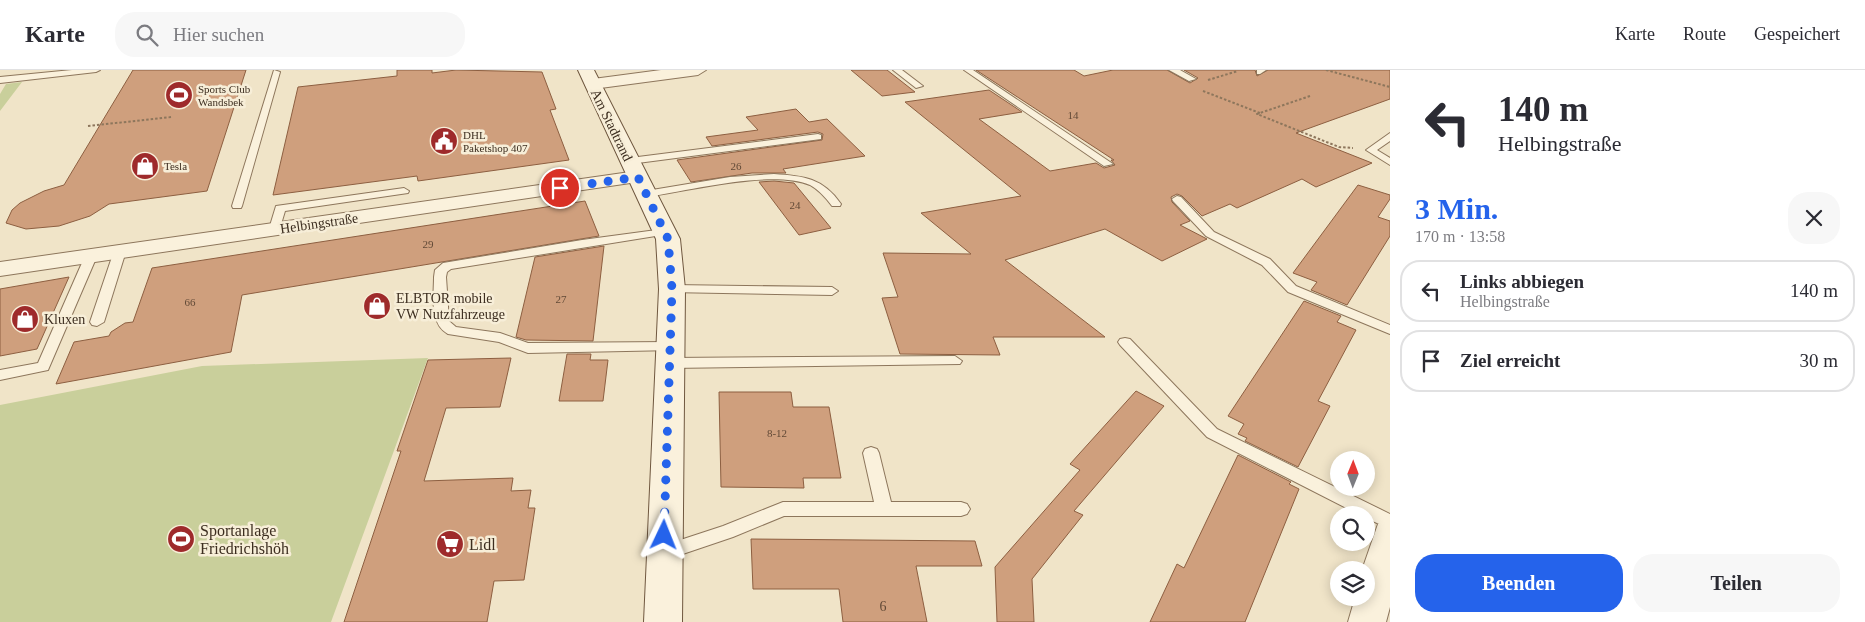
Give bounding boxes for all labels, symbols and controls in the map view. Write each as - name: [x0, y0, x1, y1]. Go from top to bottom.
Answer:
- search box: [115, 12, 465, 57]
- text: Karte: [25, 21, 85, 47]
- icon: search: [133, 21, 161, 49]
- text: Hier suchen: [173, 24, 264, 45]
- text: Karte: [1615, 24, 1655, 44]
- text: Route: [1683, 24, 1726, 44]
- text: Gespeichert: [1754, 24, 1840, 44]
- sports icon: Sports Club Wandsbek: [164, 80, 194, 110]
- place label: Sports Club Wandsbek: [198, 83, 251, 108]
- street label: Am Stadtrand: [588, 87, 635, 164]
- icon: left: [1415, 90, 1480, 155]
- text: 140 m: [1498, 90, 1588, 129]
- house number: 14: [1068, 109, 1079, 121]
- public building icon: DHL Paketshop 407: [429, 126, 459, 156]
- place label: DHL Paketshop 407: [463, 129, 528, 154]
- text: Helbingstraße: [1498, 131, 1621, 156]
- shop icon: Tesla: [130, 151, 160, 181]
- place label: Tesla: [164, 160, 187, 172]
- house number: 26: [731, 160, 742, 172]
- pin: [539, 167, 581, 209]
- icon: arrive: [546, 174, 574, 202]
- text: 3 Min.: [1415, 192, 1498, 225]
- button: close: [1788, 192, 1840, 244]
- house number: 24: [790, 199, 801, 211]
- street label: Helbingstraße: [279, 211, 359, 236]
- text: 170 m · 13:58: [1415, 228, 1505, 245]
- house number: 29: [423, 238, 434, 250]
- text: Links abbiegen: [1460, 271, 1584, 292]
- icon: left: [1417, 277, 1445, 305]
- text: 140 m: [1790, 280, 1838, 301]
- shop icon: ELBTOR mobile VW Nutzfahrzeuge: [362, 291, 392, 321]
- place label: ELBTOR mobile VW Nutzfahrzeuge: [396, 291, 505, 322]
- house number: 27: [556, 293, 567, 305]
- text: Helbingstraße: [1460, 293, 1550, 310]
- house number: 66: [185, 296, 196, 308]
- shop icon: Kluxen: [10, 304, 40, 334]
- place label: Kluxen: [44, 312, 85, 327]
- icon: arrive: [1417, 347, 1445, 375]
- text: Ziel erreicht: [1460, 350, 1560, 371]
- text: 30 m: [1799, 350, 1838, 371]
- house number: 8-12: [767, 427, 787, 439]
- north arrow: [1330, 451, 1375, 496]
- map controls: [1330, 451, 1375, 606]
- button: search: [1330, 506, 1375, 551]
- position arrow: [637, 508, 689, 560]
- place label: Sportanlage Friedrichshöh: [200, 522, 289, 557]
- sports icon: Sportanlage Friedrichshöh: [166, 524, 196, 554]
- supermarket icon: Lidl: [435, 529, 465, 559]
- place label: Lidl: [469, 536, 496, 553]
- button: Beenden: [1415, 554, 1623, 612]
- button: Teilen: [1633, 554, 1840, 612]
- button: layers: [1330, 561, 1375, 606]
- house number: 6: [880, 599, 887, 614]

